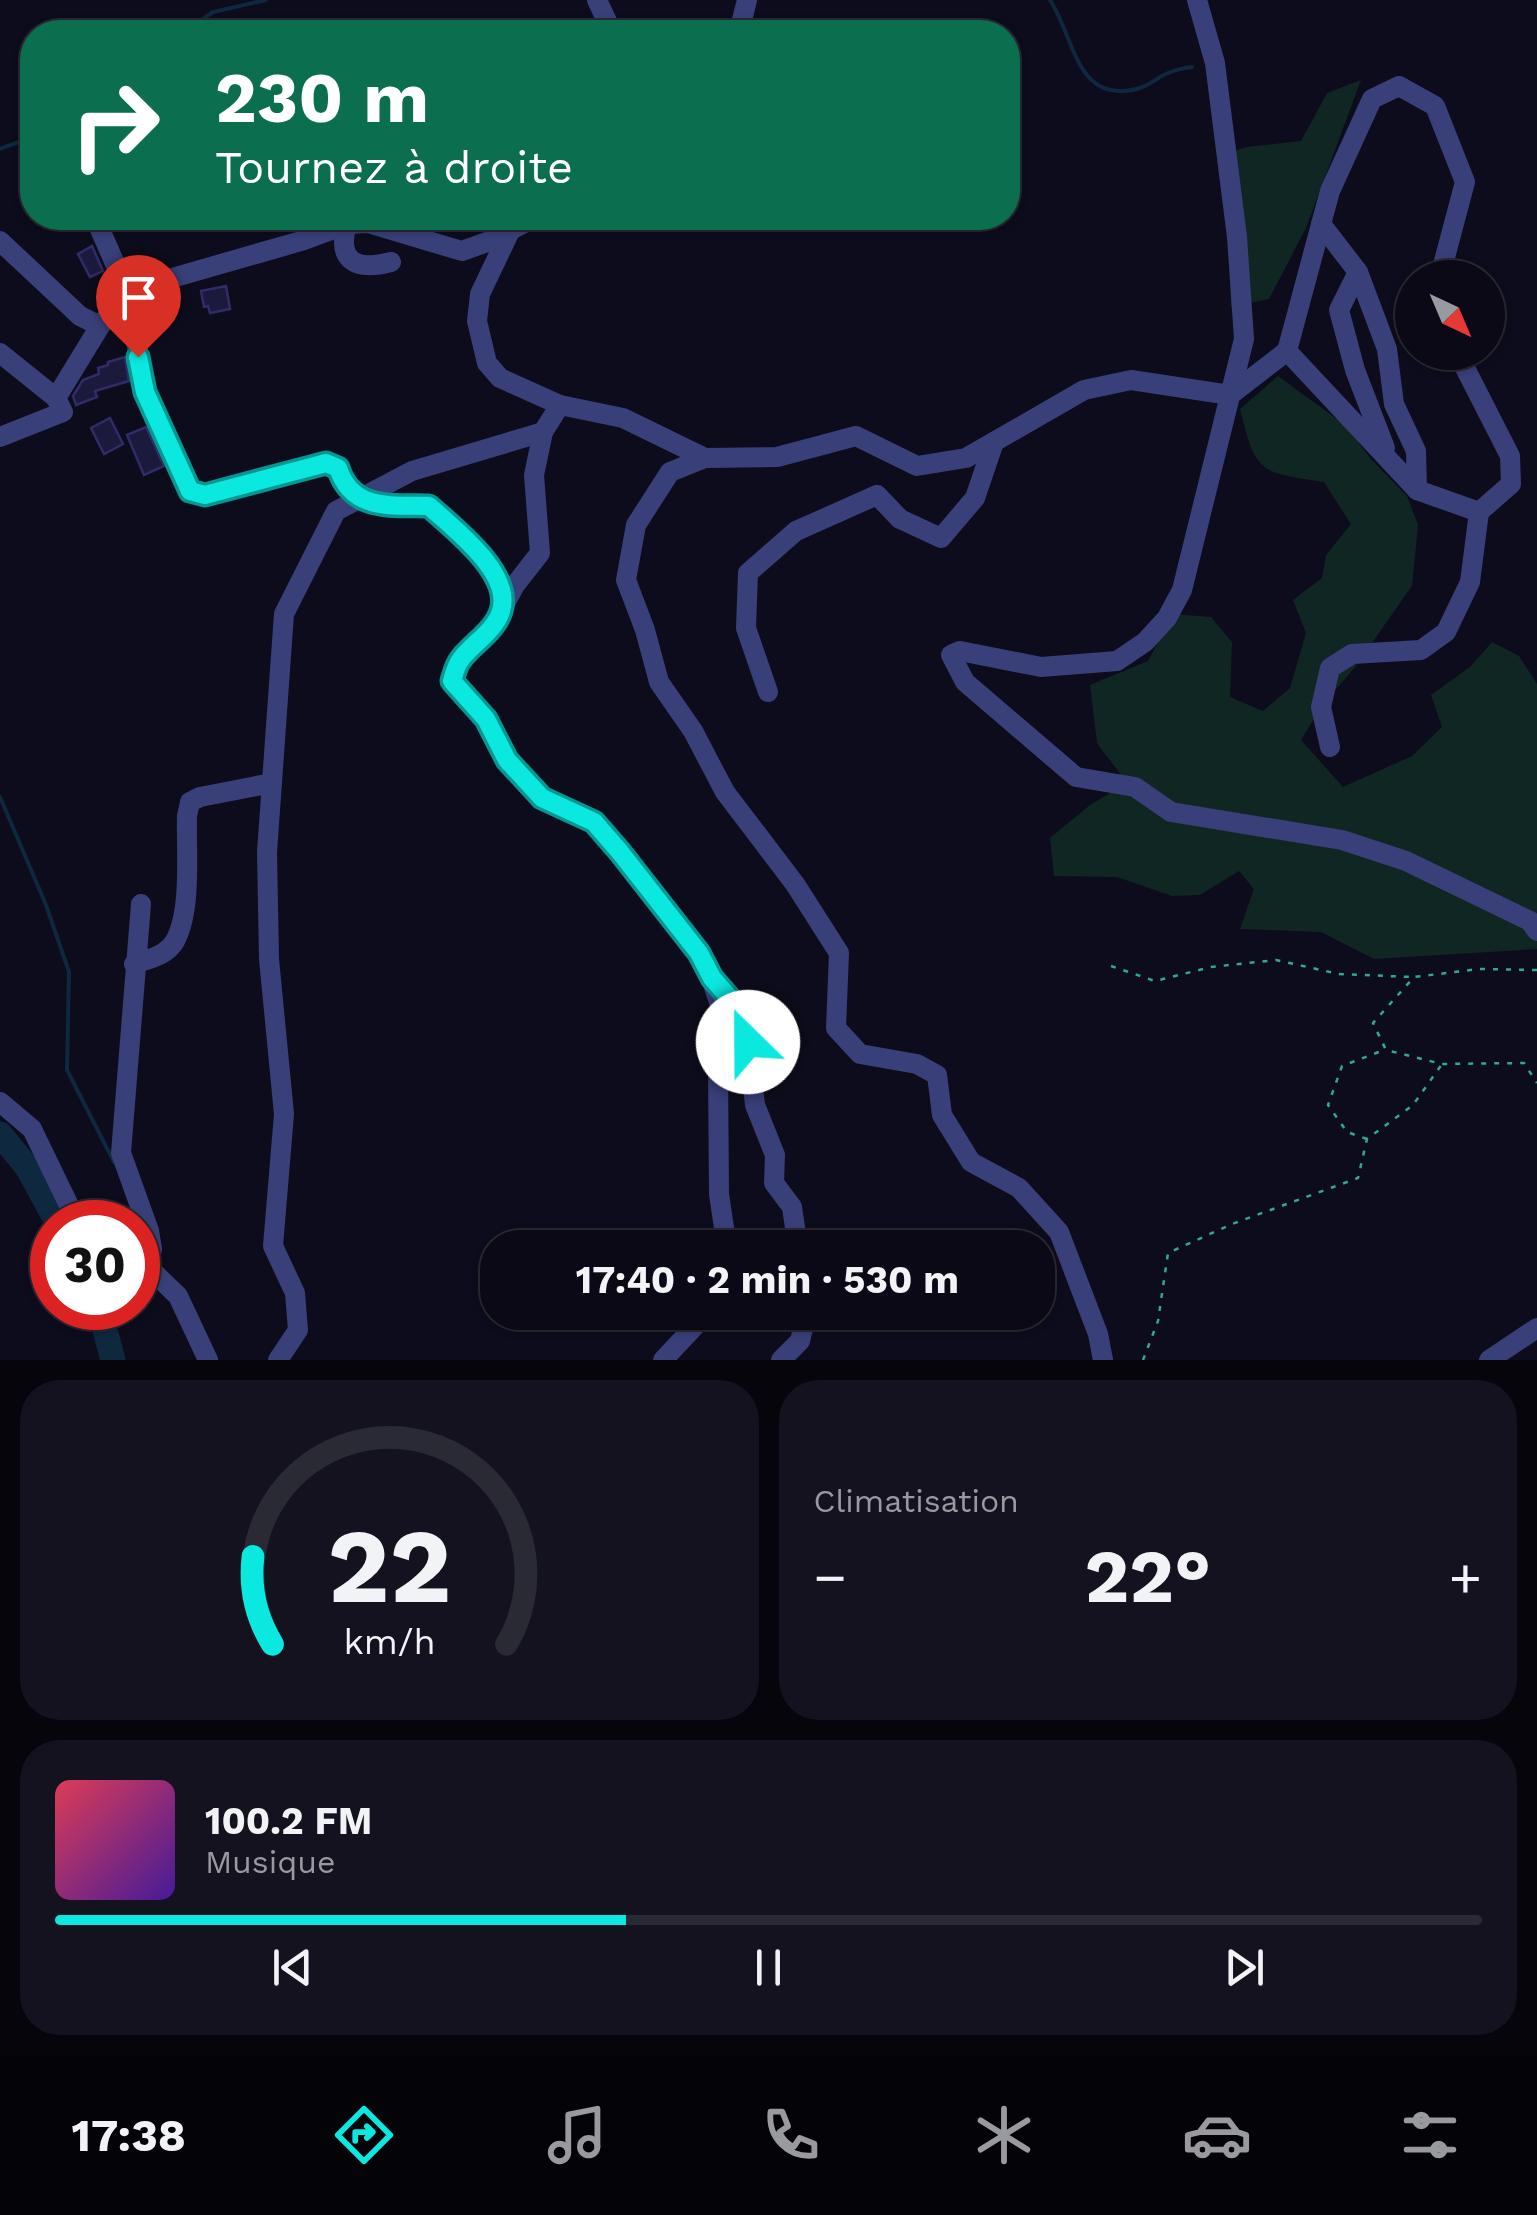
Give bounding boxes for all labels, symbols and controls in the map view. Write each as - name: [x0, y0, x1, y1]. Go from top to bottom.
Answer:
- text: 230 m: [215, 57, 429, 139]
- icon: right: [50, 60, 180, 190]
- text: Tournez à droite: [215, 141, 573, 194]
- pin: [96, 255, 181, 358]
- north arrow: [1395, 260, 1505, 370]
- map controls: [1395, 260, 1505, 370]
- icon: arrive: [111, 270, 166, 325]
- position arrow: [696, 990, 800, 1094]
- speed limit sign: 30: [30, 1200, 160, 1330]
- text: 17:40 · 2 min · 530 m: [576, 1258, 959, 1302]
- text: Climatisation: [814, 1482, 1019, 1520]
- text: 22: [327, 1505, 451, 1627]
- text: 22°: [1084, 1532, 1211, 1620]
- text: −: [814, 1545, 847, 1609]
- text: +: [1449, 1545, 1482, 1609]
- text: km/h: [343, 1621, 435, 1663]
- text: 100.2 FM: [205, 1799, 372, 1843]
- text: Musique: [205, 1843, 335, 1881]
- icon: previous: [265, 1940, 320, 1995]
- icon: pause: [741, 1940, 796, 1995]
- icon: next: [1217, 1940, 1272, 1995]
- icon: directions: [329, 2100, 399, 2170]
- icon: music: [542, 2100, 612, 2170]
- icon: phone: [756, 2100, 826, 2170]
- icon: climate: [969, 2100, 1039, 2170]
- icon: car: [1182, 2100, 1252, 2170]
- icon: filters: [1395, 2100, 1465, 2170]
- text: 17:38: [72, 2109, 186, 2162]

